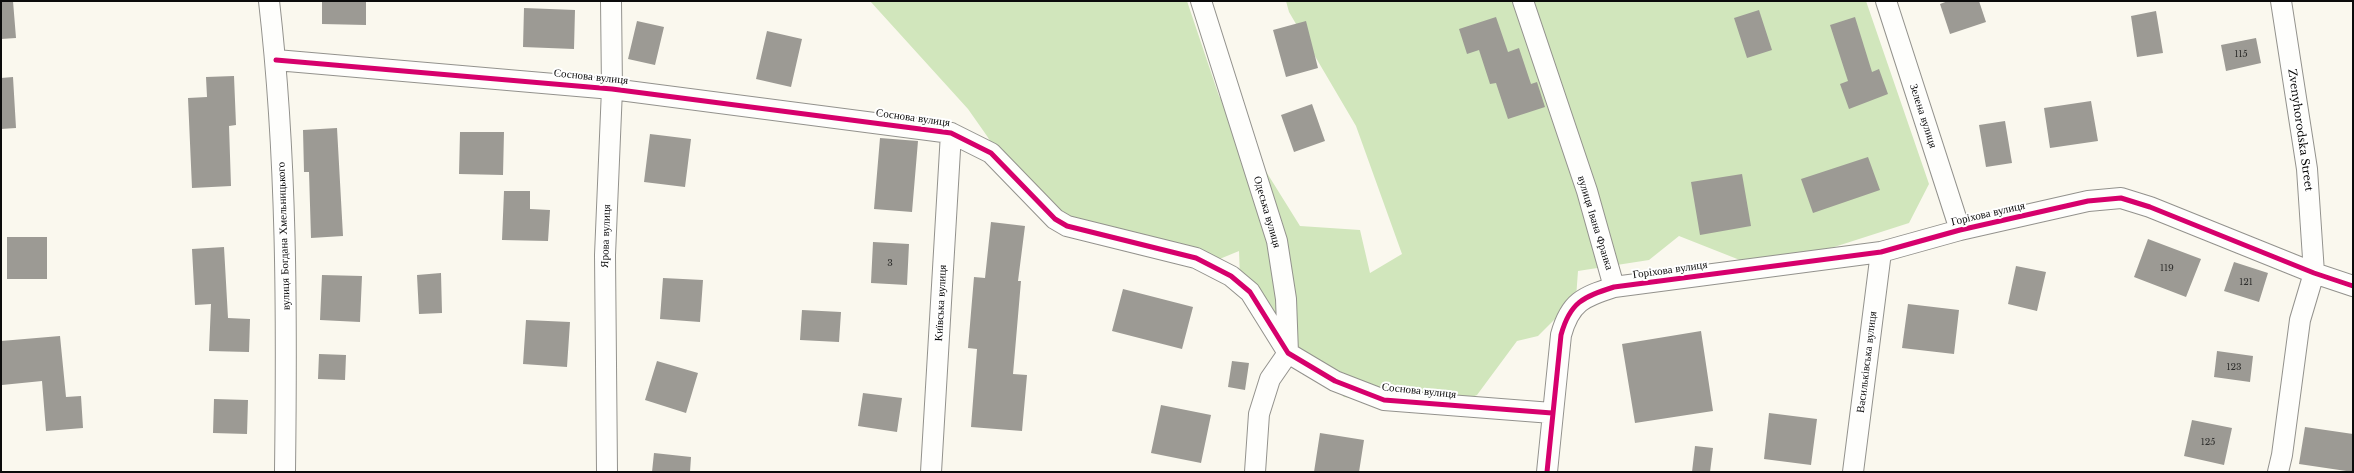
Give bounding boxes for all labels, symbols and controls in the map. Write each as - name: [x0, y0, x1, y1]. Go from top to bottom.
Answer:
- house number: 115: [2234, 49, 2248, 59]
- street label: Соснова вулиця: [553, 67, 629, 87]
- street label: Zvenyhorodska Street: [2285, 68, 2315, 192]
- street label: Зелена вулиця: [1906, 82, 1940, 150]
- street label: Соснова вулиця: [875, 106, 951, 130]
- street label: вулиця Богдана Хмельницького: [275, 162, 293, 310]
- street label: вулиця Івана Франка: [1574, 174, 1616, 272]
- street label: Одеська вулиця: [1250, 175, 1284, 249]
- street label: Горіхова вулиця: [1950, 199, 2026, 229]
- street label: Ярова вулиця: [598, 204, 614, 268]
- house number: 3: [887, 258, 893, 268]
- street label: Горіхова вулиця: [1632, 258, 1708, 282]
- house number: 119: [2160, 263, 2174, 273]
- street label: Київська вулиця: [932, 264, 950, 342]
- house number: 121: [2239, 277, 2253, 287]
- street label: Васильківська вулиця: [1854, 310, 1880, 414]
- house number: 123: [2226, 362, 2242, 372]
- street label: Соснова вулиця: [1381, 381, 1457, 401]
- house number: 125: [2201, 437, 2215, 447]

